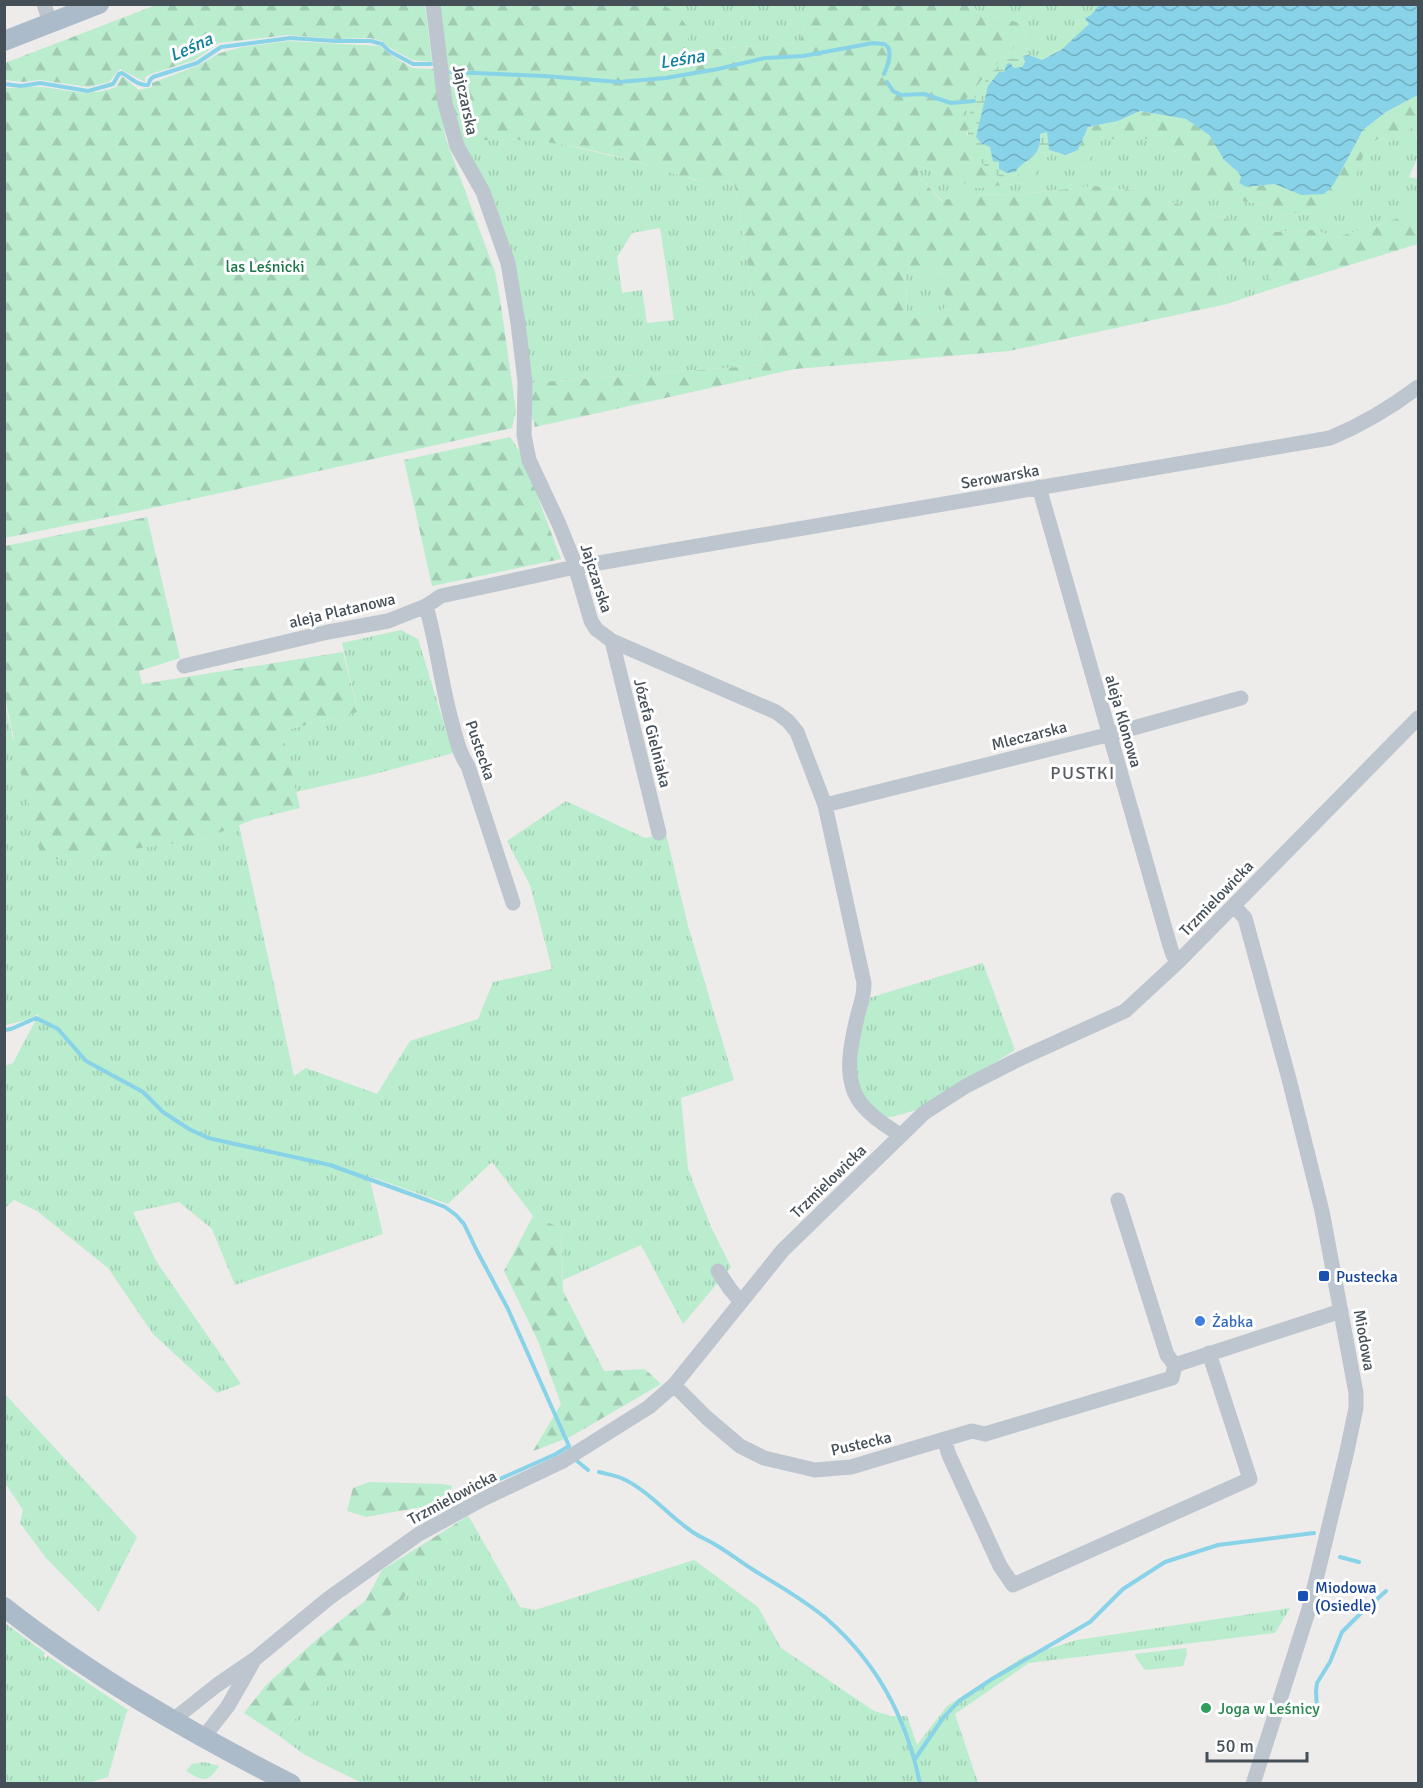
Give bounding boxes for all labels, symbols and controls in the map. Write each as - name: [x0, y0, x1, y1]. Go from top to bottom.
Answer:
- water label: Leśna: [166, 27, 217, 66]
- water label: Leśna: [658, 44, 707, 73]
- street label: Jajczarska: [448, 63, 482, 137]
- park label: las Leśnicki: [225, 257, 305, 277]
- street label: Serowarska: [959, 460, 1041, 494]
- street label: Jajczarska: [576, 541, 617, 615]
- street label: aleja Platanowa: [287, 589, 397, 633]
- street label: aleja Klonowa: [1100, 673, 1146, 770]
- street label: Józefa Gielniaka: [629, 677, 675, 790]
- street label: Mleczarska: [989, 717, 1069, 755]
- street label: Pustecka: [461, 718, 500, 783]
- district label: PUSTKI: [1050, 762, 1116, 784]
- street label: Trzmielowicka: [1176, 857, 1258, 941]
- street label: Trzmielowicka: [787, 1141, 871, 1223]
- place label: Pustecka: [1336, 1267, 1398, 1287]
- marker: Pustecka: [1317, 1269, 1331, 1283]
- street label: Miodowa: [1349, 1308, 1379, 1372]
- place label: Żabka: [1212, 1312, 1253, 1332]
- marker: Żabka: [1193, 1314, 1207, 1328]
- street label: Pustecka: [829, 1427, 894, 1461]
- street label: Trzmielowicka: [405, 1466, 500, 1530]
- place label: Miodowa (Osiedle): [1315, 1578, 1377, 1616]
- marker: Miodowa (Osiedle): [1296, 1589, 1310, 1603]
- place label: Joga w Leśnicy: [1218, 1699, 1320, 1719]
- marker: Joga w Leśnicy: [1199, 1701, 1213, 1715]
- scale bar: [1207, 1725, 1308, 1763]
- text: 50 m: [1216, 1735, 1254, 1757]

